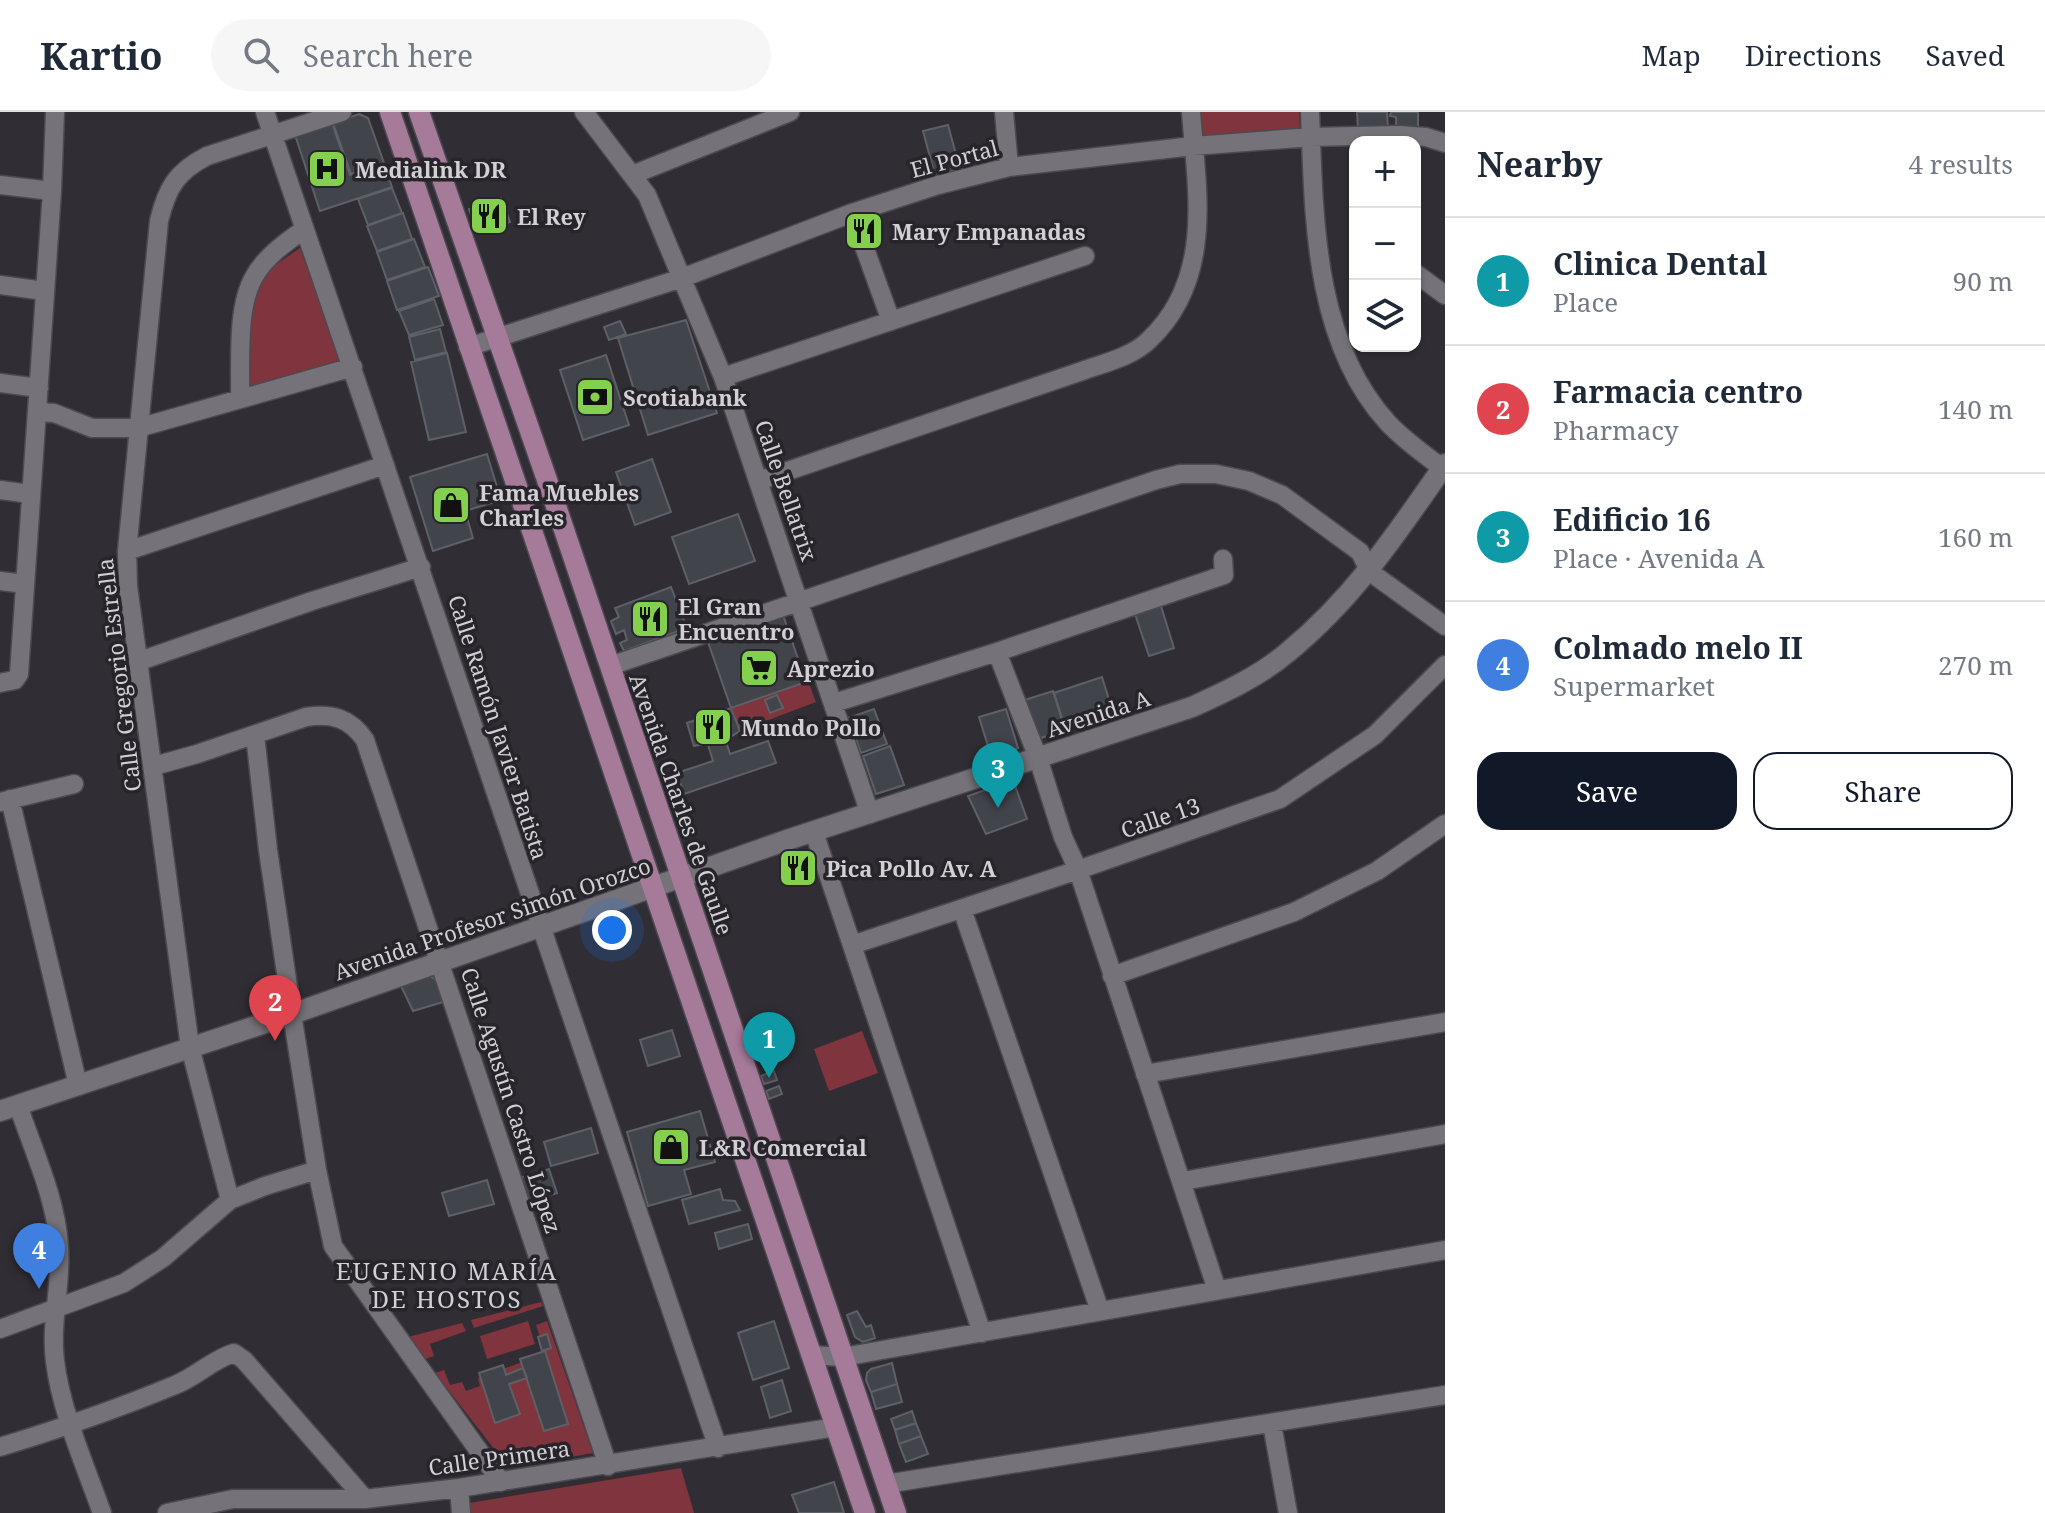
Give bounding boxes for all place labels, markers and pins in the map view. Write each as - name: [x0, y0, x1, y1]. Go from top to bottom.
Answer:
- hospital icon: Medialink DR: [306, 148, 348, 190]
- place label: Medialink DR: [355, 154, 507, 184]
- restaurant icon: El Rey: [468, 195, 510, 237]
- place label: El Rey: [517, 201, 586, 231]
- restaurant icon: Mary Empanadas: [843, 210, 885, 252]
- place label: Mary Empanadas: [892, 216, 1086, 246]
- bank icon: Scotiabank: [574, 376, 616, 418]
- place label: Scotiabank: [623, 382, 747, 412]
- place label: Fama Muebles Charles: [479, 477, 639, 532]
- shop icon: Fama Muebles Charles: [430, 484, 472, 526]
- place label: El Gran Encuentro: [678, 591, 795, 646]
- restaurant icon: El Gran Encuentro: [629, 598, 671, 640]
- supermarket icon: Aprezio: [738, 647, 780, 689]
- place label: Aprezio: [787, 653, 875, 683]
- restaurant icon: Mundo Pollo: [692, 706, 734, 748]
- place label: Mundo Pollo: [741, 712, 881, 742]
- pin: 3: [972, 742, 1024, 808]
- restaurant icon: Pica Pollo Av. A: [777, 847, 819, 889]
- place label: Pica Pollo Av. A: [826, 853, 997, 883]
- pin: 2: [249, 975, 301, 1041]
- pin: 1: [743, 1012, 795, 1078]
- shop icon: L&R Comercial: [650, 1126, 692, 1168]
- place label: L&R Comercial: [699, 1132, 867, 1162]
- pin: 4: [13, 1223, 65, 1289]

